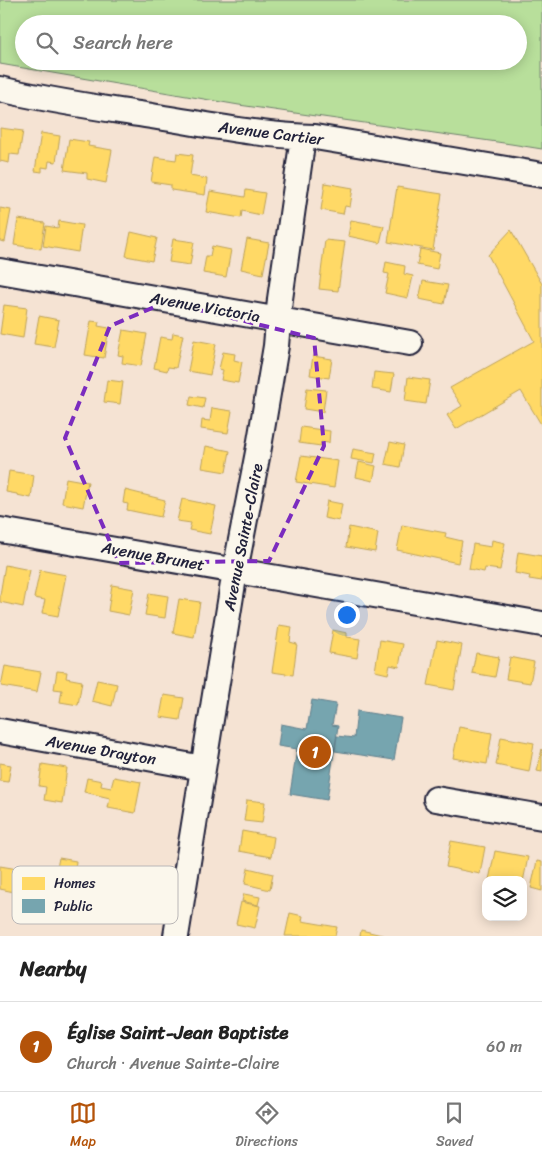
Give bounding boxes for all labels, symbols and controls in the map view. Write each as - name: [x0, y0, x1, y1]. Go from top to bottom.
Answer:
- search box: [15, 15, 527, 70]
- text: Search here: [73, 26, 173, 59]
- icon: search: [33, 29, 61, 57]
- street label: Avenue Cartier: [216, 112, 327, 154]
- street label: Avenue Victoria: [147, 283, 262, 331]
- street label: Avenue Sainte-Claire: [214, 460, 272, 614]
- street label: Avenue Brunet: [98, 532, 207, 579]
- your location: [334, 602, 360, 628]
- street label: Avenue Drayton: [43, 726, 159, 774]
- pin: 1: [299, 733, 331, 771]
- legend: [12, 866, 178, 924]
- text: Homes: [54, 871, 96, 896]
- map controls: [482, 876, 527, 921]
- button: layers: [482, 876, 527, 921]
- text: Public: [54, 894, 93, 919]
- text: Nearby: [20, 950, 86, 988]
- text: Église Saint-Jean Baptiste: [67, 1016, 288, 1049]
- text: 1: [33, 1032, 39, 1061]
- text: 60 m: [486, 1032, 522, 1061]
- text: Church · Avenue Sainte-Claire: [67, 1049, 279, 1078]
- tab: Map: [69, 1099, 97, 1154]
- tab: Directions: [235, 1099, 298, 1154]
- tab: Saved: [436, 1099, 473, 1154]

